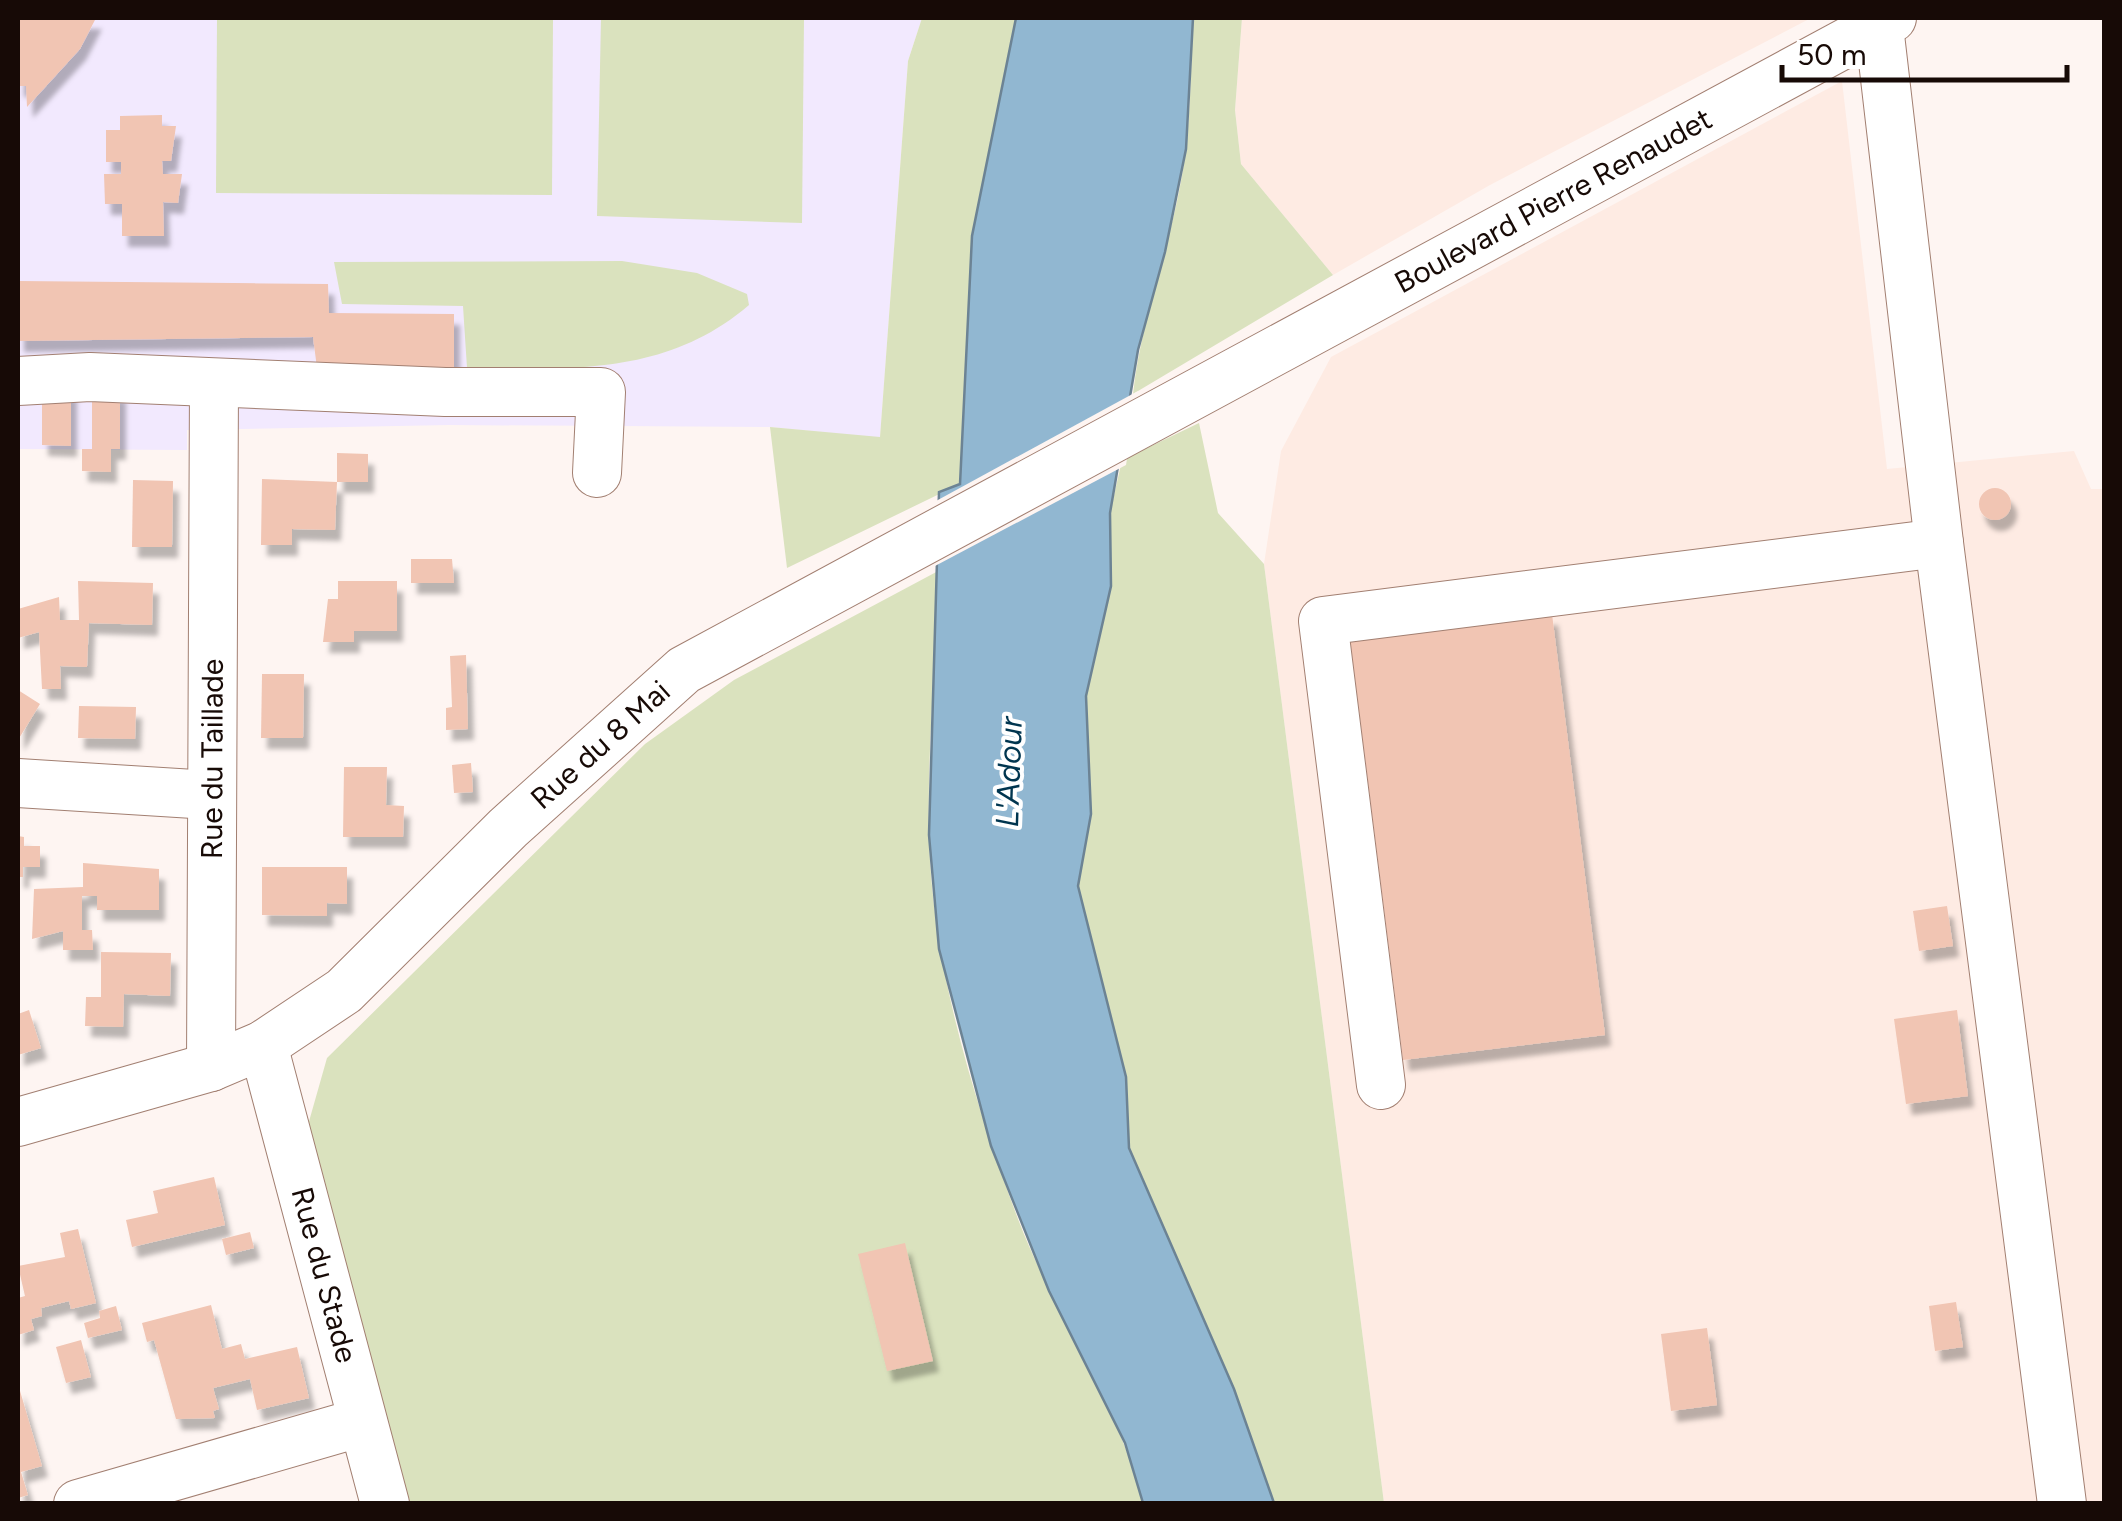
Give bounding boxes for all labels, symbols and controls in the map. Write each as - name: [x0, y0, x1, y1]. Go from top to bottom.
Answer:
- scale bar: [1782, 20, 2067, 82]
- text: 50 m: [1797, 36, 1866, 73]
- street label: Boulevard Pierre Renaudet: [1388, 100, 1718, 301]
- street label: Rue du Taillade: [193, 659, 231, 859]
- street label: Rue du 8 Mai: [523, 673, 677, 817]
- water label: L'Adour: [988, 715, 1030, 828]
- street label: Rue du Stade: [284, 1183, 366, 1367]

